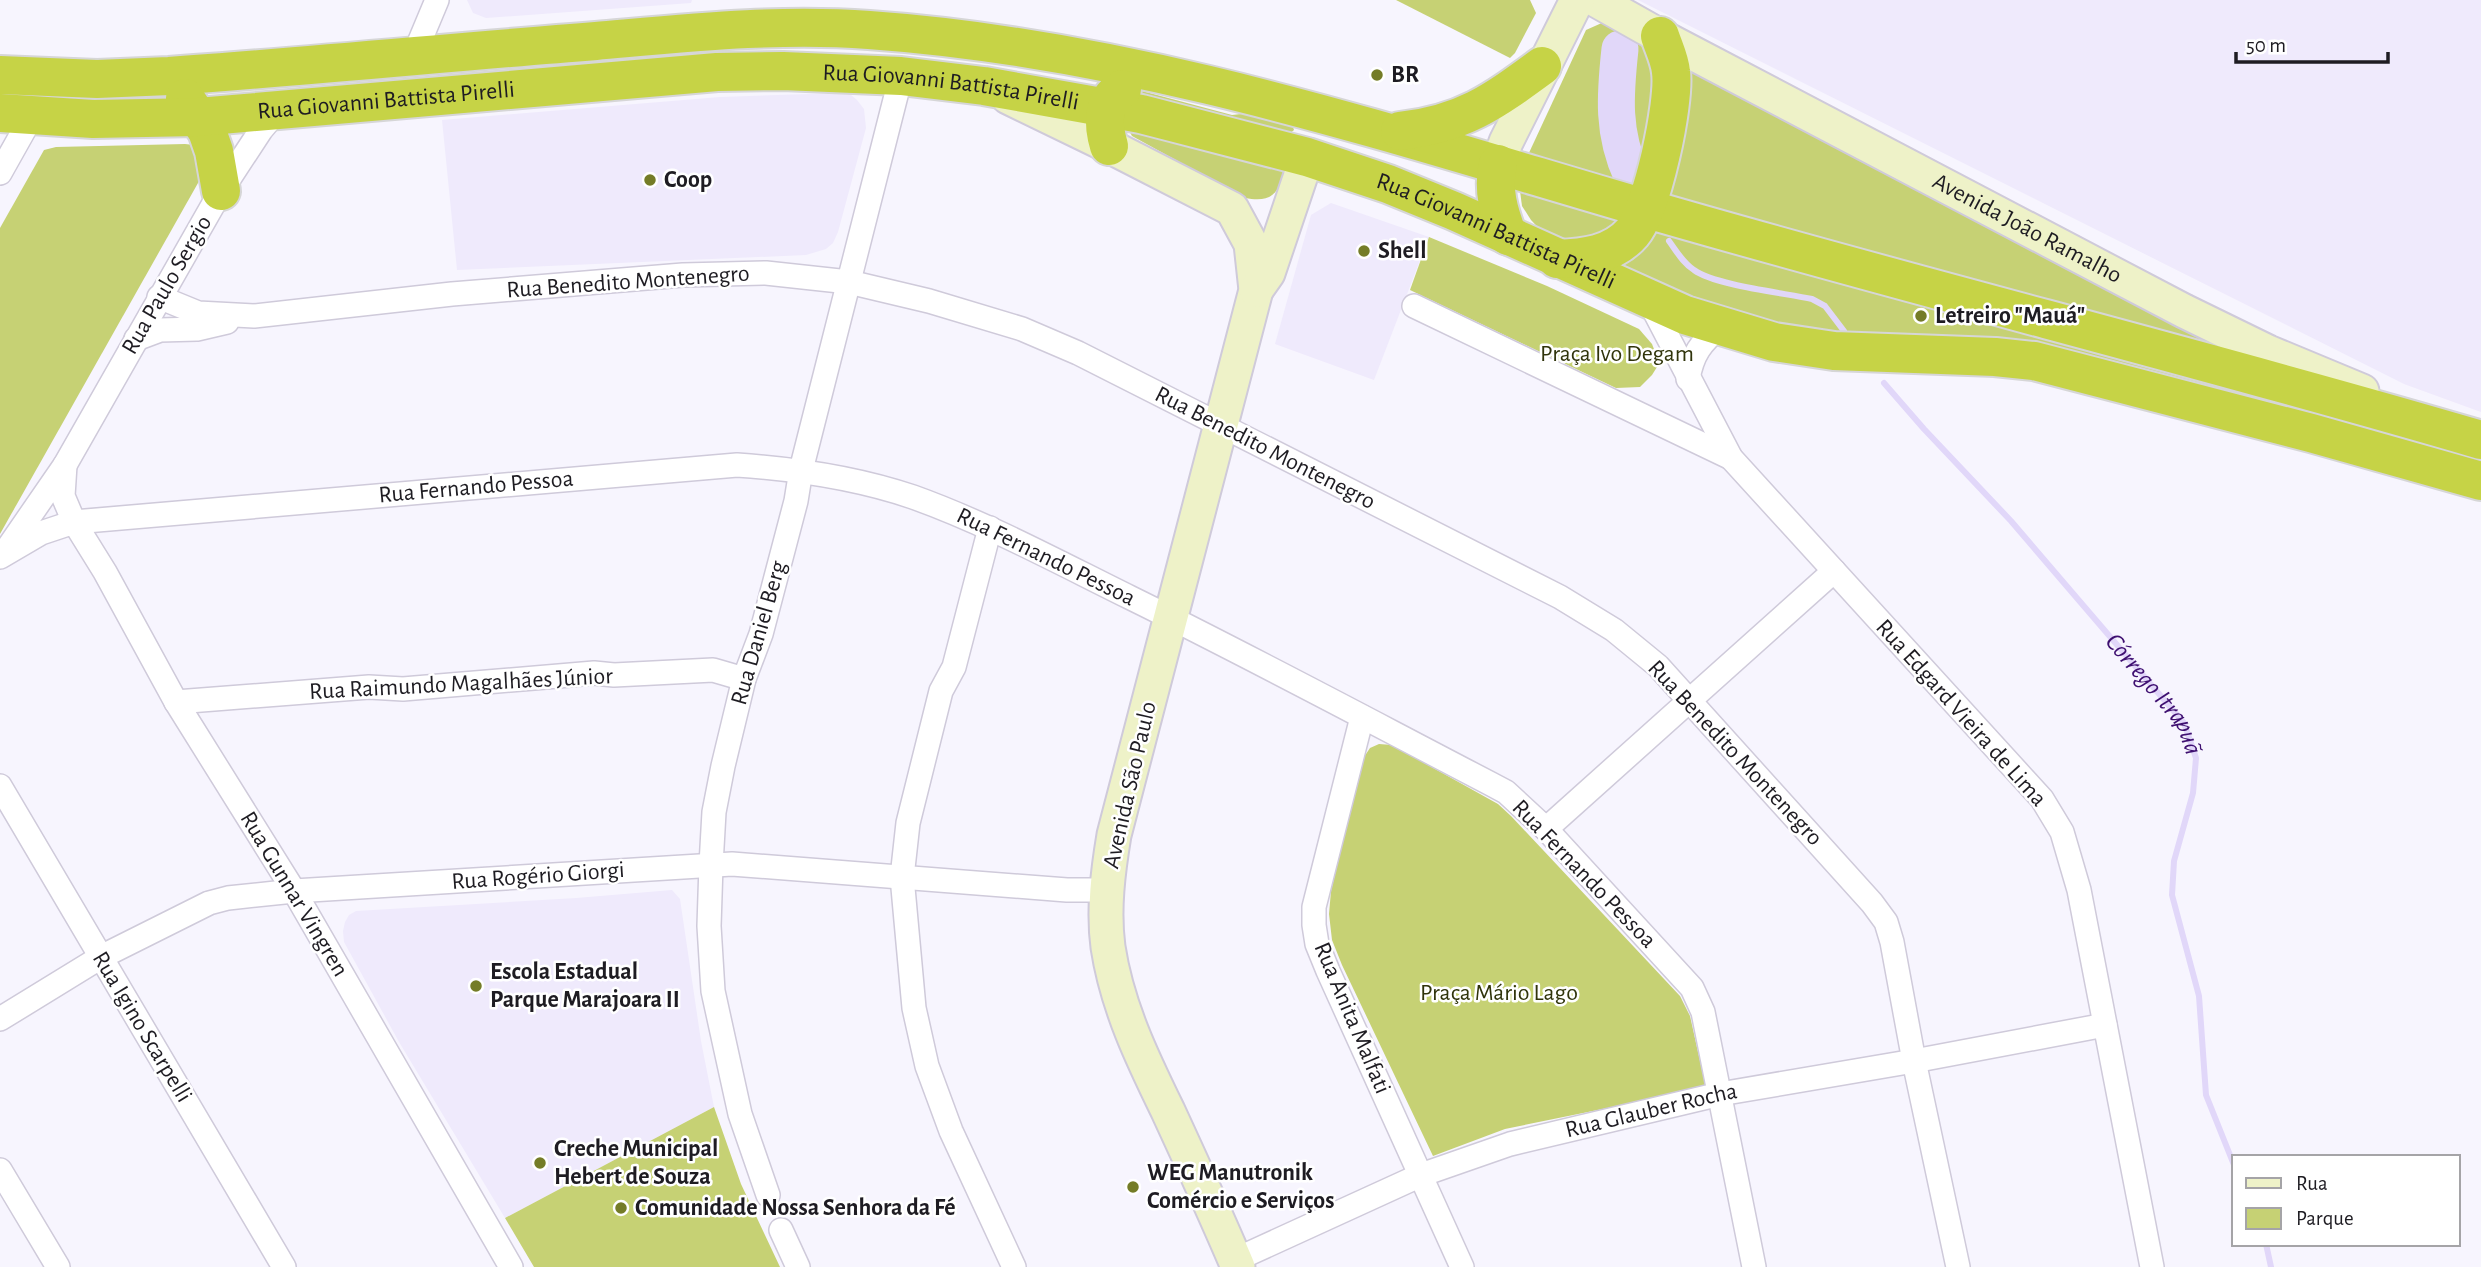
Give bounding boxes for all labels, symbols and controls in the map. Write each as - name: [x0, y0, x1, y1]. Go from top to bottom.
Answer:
- scale bar: [2236, 21, 2388, 65]
- text: 50 m: [2246, 35, 2286, 56]
- street label: Rua Giovanni Battista Pirelli: [822, 61, 1081, 115]
- place label: BR: [1391, 63, 1419, 87]
- marker: BR: [1369, 67, 1385, 83]
- street label: Rua Giovanni Battista Pirelli: [256, 78, 516, 124]
- place label: Coop: [664, 168, 712, 192]
- street label: Rua Giovanni Battista Pirelli: [1373, 169, 1619, 294]
- street label: Avenida João Ramalho: [1929, 169, 2126, 288]
- marker: Coop: [642, 172, 658, 188]
- street label: Rua Paulo Sergio: [118, 211, 216, 359]
- place label: Shell: [1378, 239, 1426, 263]
- marker: Shell: [1356, 243, 1372, 259]
- street label: Rua Benedito Montenegro: [506, 262, 750, 302]
- place label: Letreiro "Mauá": [1935, 304, 2085, 328]
- marker: Letreiro "Mauá": [1913, 308, 1929, 324]
- park label: Praça Ivo Degam: [1540, 342, 1694, 366]
- street label: Rua Benedito Montenegro: [1151, 382, 1379, 514]
- street label: Rua Fernando Pessoa: [378, 467, 574, 507]
- street label: Rua Fernando Pessoa: [953, 503, 1139, 611]
- street label: Rua Daniel Berg: [727, 558, 791, 708]
- street label: Rua Edgard Vieira de Lima: [1871, 615, 2051, 811]
- water label: Córrego Itrapuã: [2100, 628, 2207, 758]
- street label: Rua Benedito Montenegro: [1643, 656, 1827, 850]
- street label: Rua Raimundo Magalhães Júnior: [309, 664, 614, 704]
- street label: Avenida São Paulo: [1099, 699, 1161, 871]
- street label: Rua Fernando Pessoa: [1507, 795, 1661, 953]
- street label: Rua Gunnar Vingren: [235, 807, 353, 981]
- street label: Rua Rogério Giorgi: [451, 858, 625, 894]
- street label: Rua Anita Malfati: [1309, 939, 1395, 1097]
- street label: Rua Igino Scarpelli: [88, 948, 196, 1106]
- place label: Escola Estadual Parque Marajoara II: [490, 960, 680, 1012]
- marker: Escola Estadual Parque Marajoara II: [468, 978, 484, 994]
- park label: Praça Mário Lago: [1420, 981, 1578, 1005]
- street label: Rua Glauber Rocha: [1563, 1079, 1739, 1142]
- place label: Creche Municipal Hebert de Souza: [554, 1137, 718, 1189]
- marker: Creche Municipal Hebert de Souza: [532, 1155, 548, 1171]
- legend: [2232, 1155, 2460, 1246]
- place label: WEG Manutronik Comércio e Serviços: [1147, 1161, 1334, 1213]
- text: Rua: [2296, 1173, 2328, 1194]
- marker: WEG Manutronik Comércio e Serviços: [1125, 1179, 1141, 1195]
- place label: Comunidade Nossa Senhora da Fé: [635, 1196, 956, 1220]
- marker: Comunidade Nossa Senhora da Fé: [613, 1200, 629, 1216]
- text: Parque: [2296, 1208, 2354, 1229]

